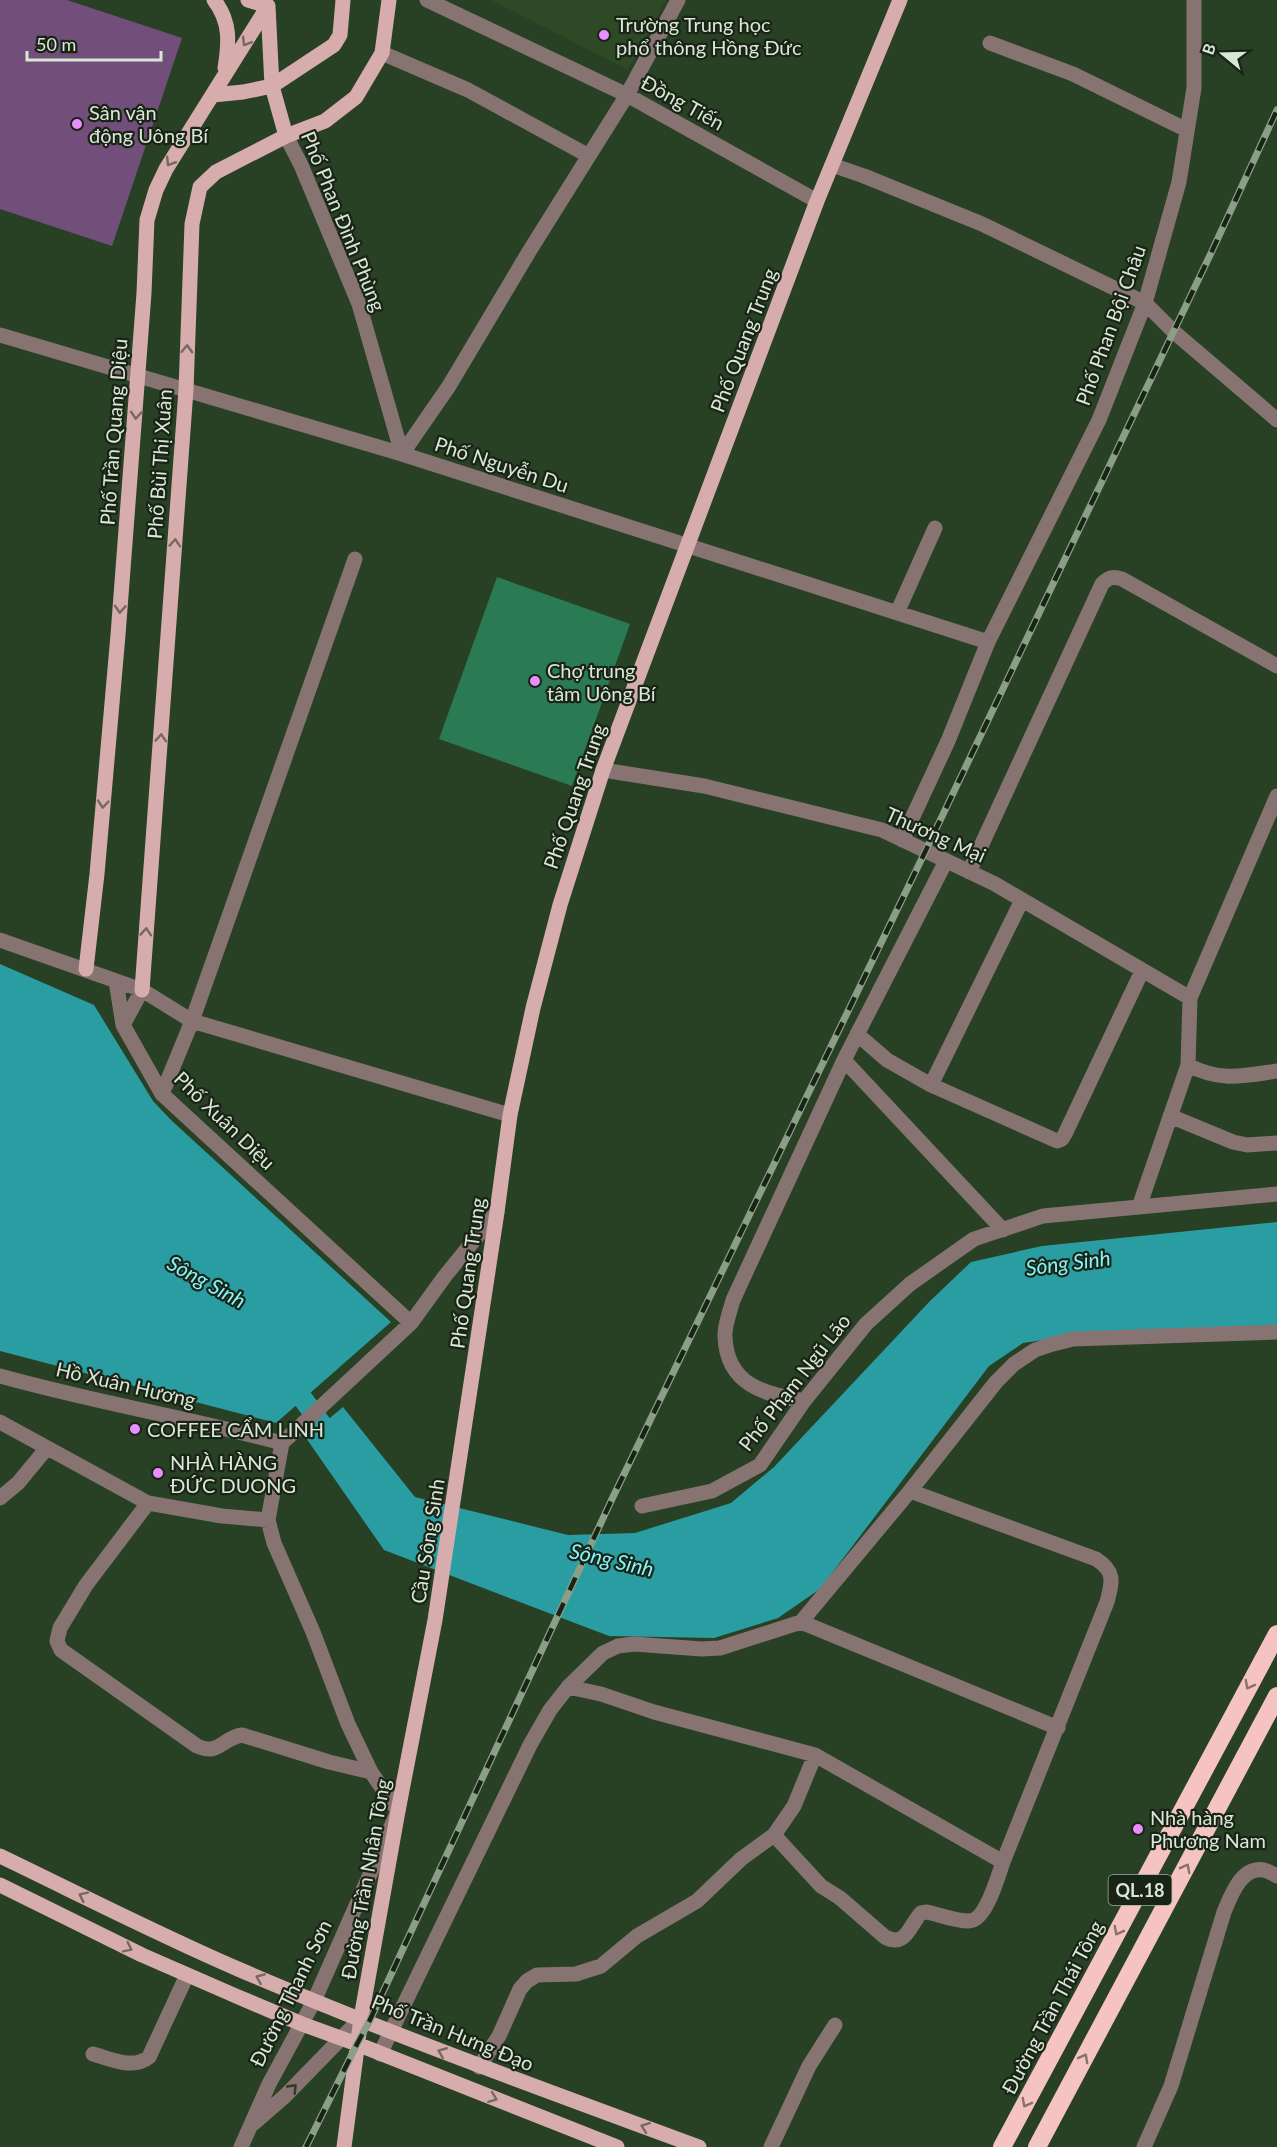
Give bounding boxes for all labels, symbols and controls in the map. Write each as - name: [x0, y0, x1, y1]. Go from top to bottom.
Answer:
- place label: Trường Trung học phổ thông Hồng Đức: [616, 12, 802, 59]
- scale bar: [27, 24, 160, 62]
- north arrow: [1193, 24, 1253, 84]
- marker: Trường Trung học phổ thông Hồng Đức: [597, 28, 611, 42]
- text: 50 m: [36, 33, 76, 55]
- one-way arrow: [242, 35, 253, 46]
- text: B: [1198, 41, 1219, 57]
- street label: Đồng Tiến: [637, 69, 729, 135]
- place label: Sân vận động Uông Bí: [89, 100, 209, 147]
- marker: Sân vận động Uông Bí: [70, 117, 84, 131]
- street label: Phố Phan Đình Phùng: [297, 127, 391, 315]
- one-way arrow: [166, 156, 178, 166]
- street label: Phố Phan Bội Châu: [1070, 242, 1150, 408]
- street label: Phố Quang Trung: [705, 265, 781, 415]
- street label: Phố Trần Quang Diệu: [95, 338, 131, 526]
- one-way arrow: [181, 344, 194, 353]
- street label: Phố Bùi Thị Xuân: [142, 388, 176, 540]
- one-way arrow: [129, 410, 142, 419]
- street label: Phố Nguyễn Du: [432, 431, 572, 497]
- one-way arrow: [168, 539, 181, 548]
- one-way arrow: [114, 605, 127, 614]
- place label: Chợ trung tâm Uông Bí: [547, 658, 657, 705]
- marker: Chợ trung tâm Uông Bí: [528, 674, 542, 688]
- street label: Phố Quang Trung: [538, 720, 610, 872]
- one-way arrow: [154, 733, 167, 742]
- one-way arrow: [97, 799, 110, 808]
- street label: Thương Mại: [882, 801, 990, 867]
- one-way arrow: [139, 928, 152, 937]
- street label: Phố Xuân Diệu: [170, 1066, 280, 1174]
- street label: Phố Quang Trung: [445, 1196, 489, 1350]
- water label: Sông Sinh: [1024, 1244, 1112, 1280]
- water label: Sông Sinh: [164, 1249, 250, 1313]
- street label: Phố Phạm Ngũ Lão: [733, 1309, 855, 1455]
- street label: Hồ Xuân Hương: [54, 1356, 198, 1412]
- place label: COFFEE CẨM LINH: [147, 1417, 324, 1441]
- marker: COFFEE CẨM LINH: [128, 1422, 142, 1436]
- place label: NHÀ HÀNG ĐỨC DUONG: [170, 1450, 296, 1497]
- marker: NHÀ HÀNG ĐỨC DUONG: [151, 1466, 165, 1480]
- street label: Cầu Sông Sinh: [405, 1477, 449, 1605]
- water label: Sông Sinh: [568, 1537, 656, 1581]
- one-way arrow: [1245, 1679, 1256, 1689]
- street label: Đường Trần Nhân Tông: [336, 1777, 394, 1981]
- place label: Nhà hàng Phương Nam: [1150, 1805, 1266, 1852]
- marker: Nhà hàng Phương Nam: [1131, 1822, 1145, 1836]
- one-way arrow: [1179, 1863, 1190, 1874]
- road number: QL.18: [1108, 1875, 1172, 1905]
- one-way arrow: [78, 1891, 89, 1903]
- street label: Đường Thanh Sơn: [244, 1916, 336, 2070]
- street label: Đường Trần Thái Tông: [996, 1916, 1108, 2098]
- one-way arrow: [1114, 1925, 1125, 1935]
- one-way arrow: [121, 1940, 132, 1952]
- one-way arrow: [255, 1973, 266, 1985]
- street label: Phố Trần Hưng Đạo: [368, 1989, 538, 2075]
- one-way arrow: [437, 2047, 448, 2059]
- one-way arrow: [1077, 2054, 1088, 2065]
- one-way arrow: [285, 2084, 296, 2095]
- one-way arrow: [487, 2091, 498, 2104]
- one-way arrow: [1022, 2097, 1033, 2107]
- one-way arrow: [640, 2122, 651, 2134]

